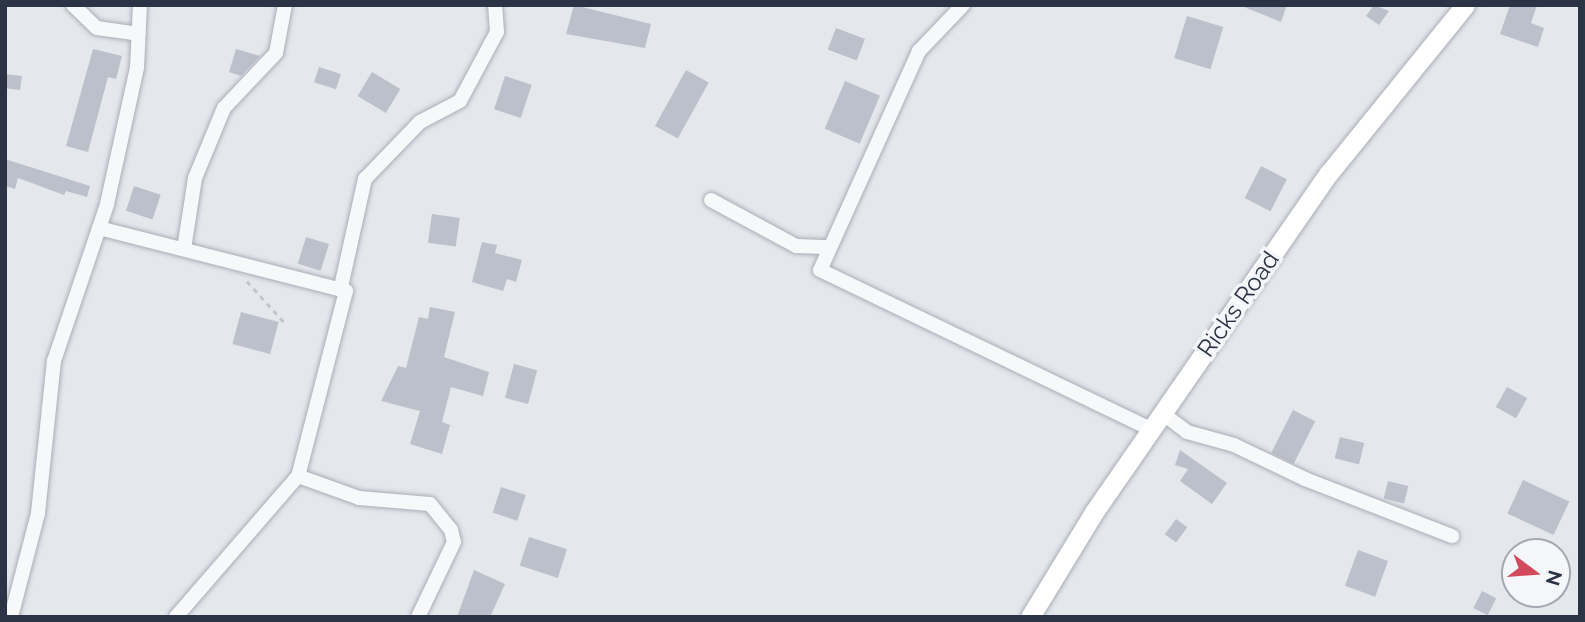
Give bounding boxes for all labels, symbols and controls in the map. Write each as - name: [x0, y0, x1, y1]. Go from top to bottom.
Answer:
- street label: Ricks Road: [1191, 246, 1285, 362]
- north arrow: [1501, 538, 1571, 608]
- text: N: [1542, 568, 1567, 588]

